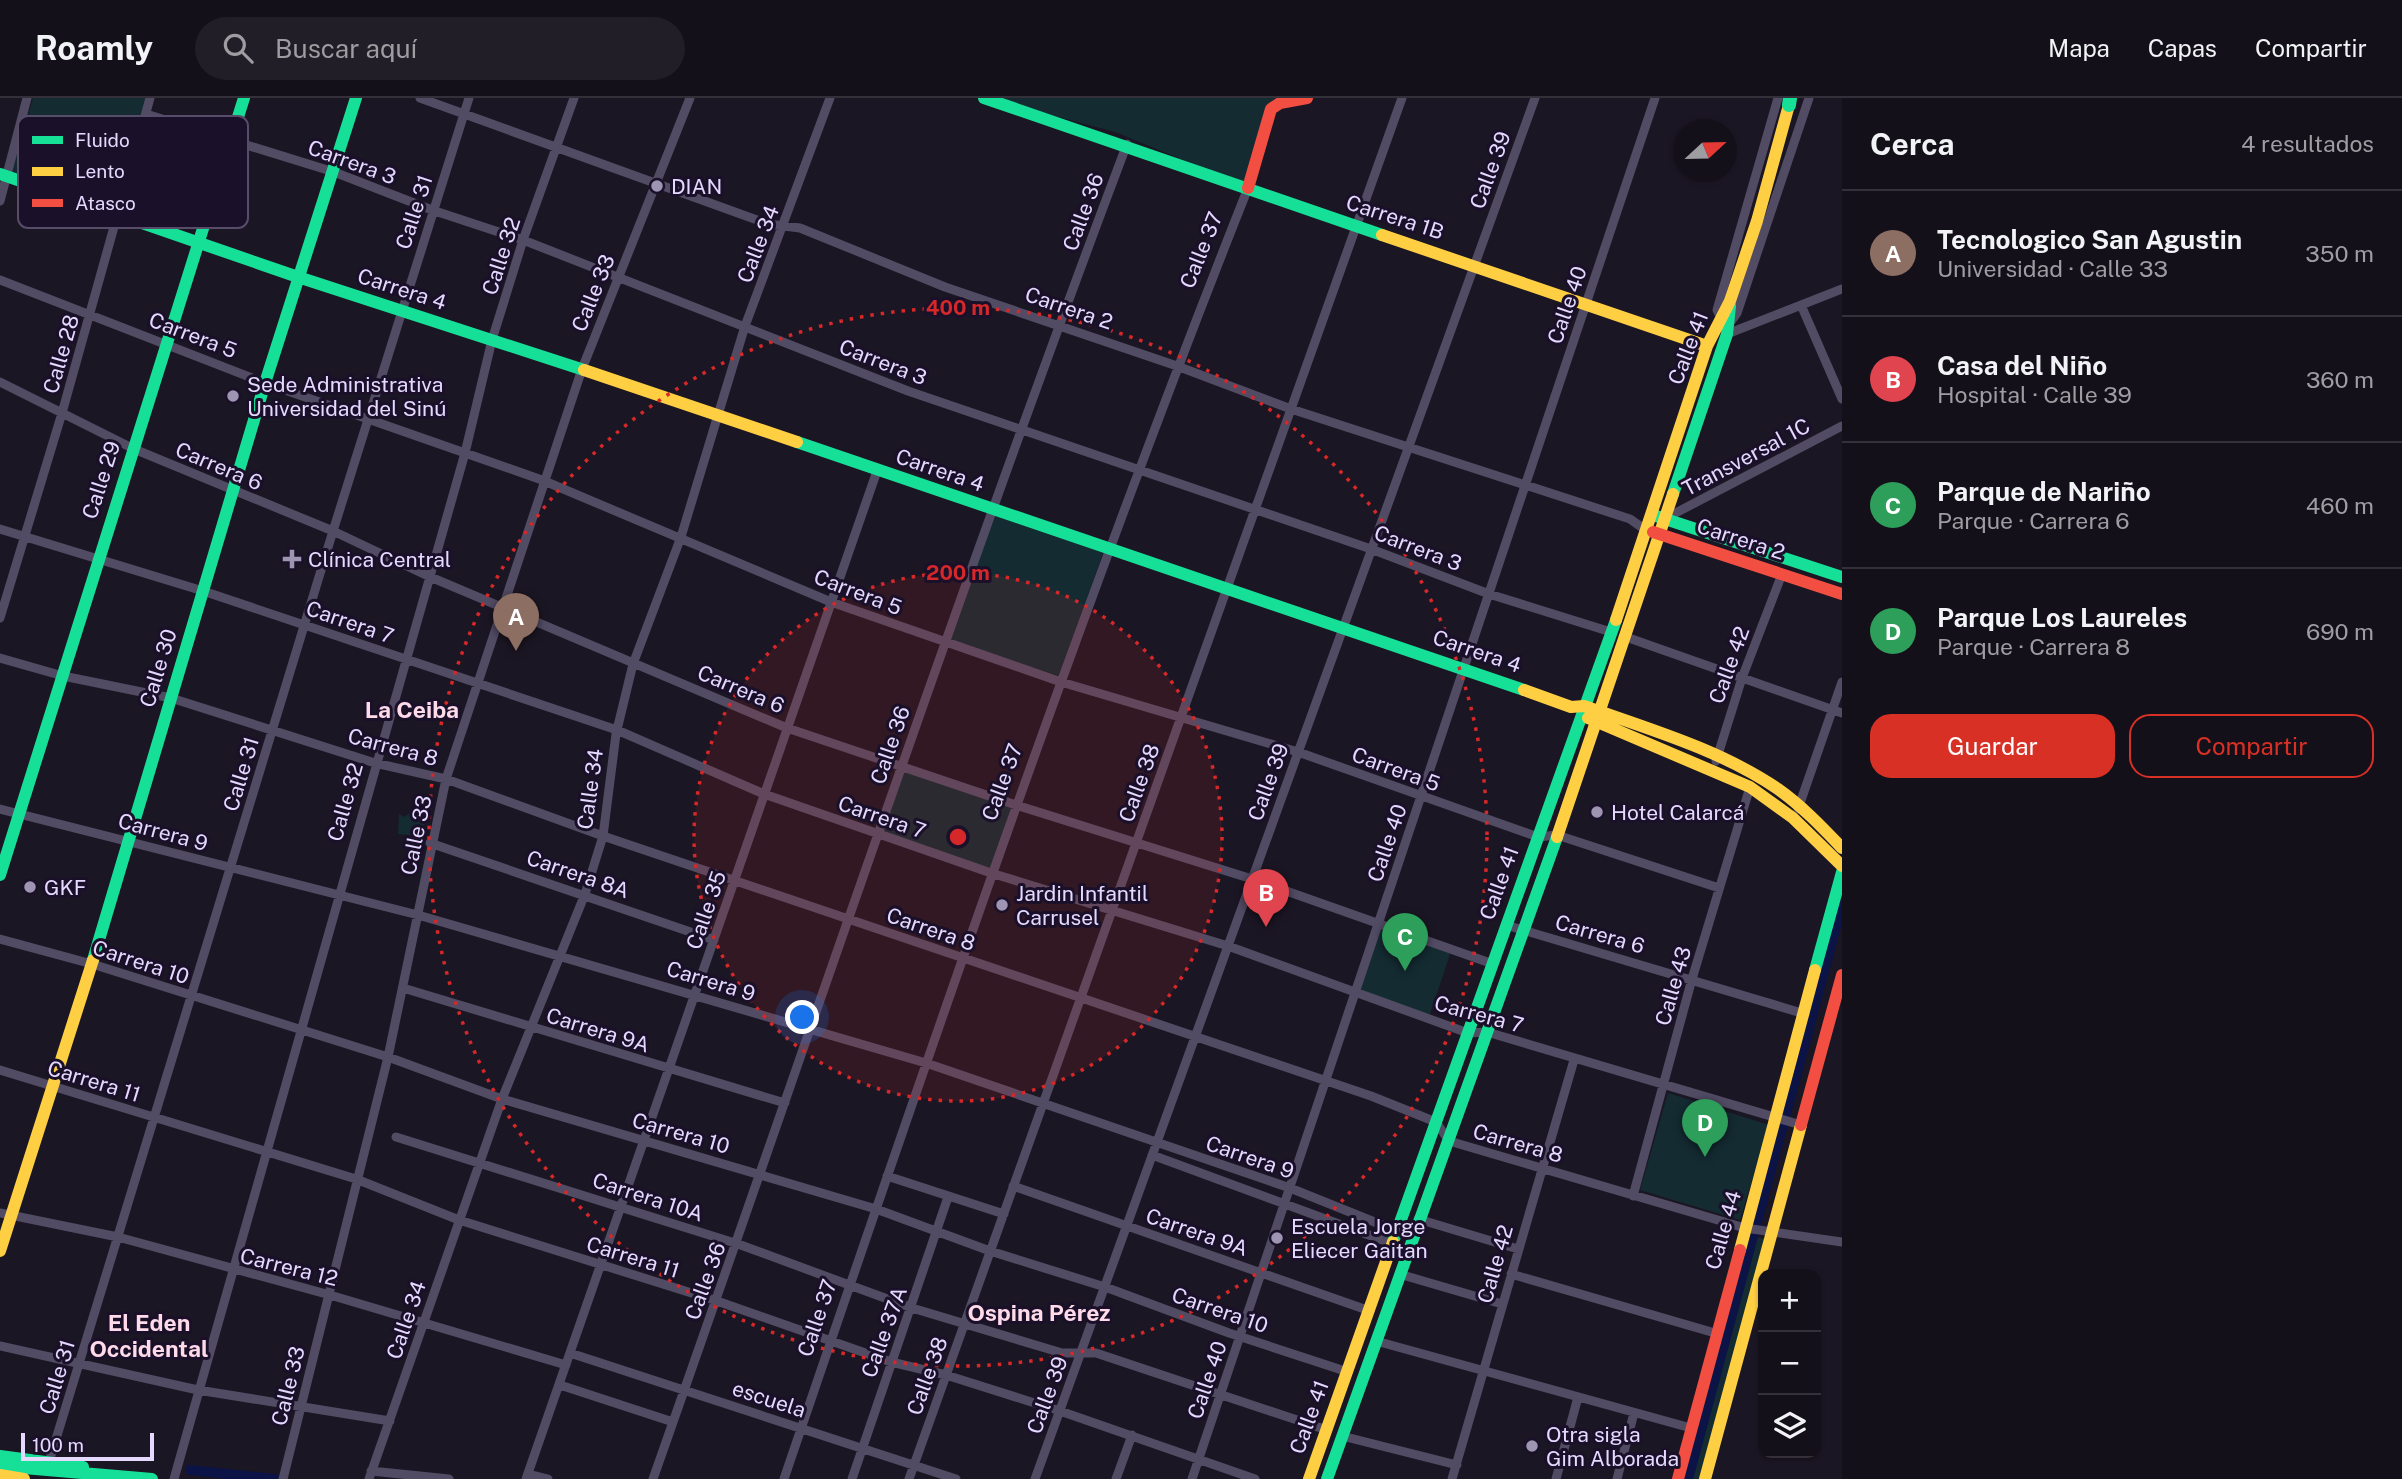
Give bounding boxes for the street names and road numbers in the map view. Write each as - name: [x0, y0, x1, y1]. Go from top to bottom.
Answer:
- street label: Calle 39: [1464, 128, 1516, 212]
- street label: Carrera 3: [305, 135, 399, 189]
- street label: Calle 36: [1057, 170, 1109, 254]
- street label: Calle 31: [390, 172, 438, 252]
- street label: Carrera 1B: [1343, 189, 1447, 245]
- street label: Calle 34: [732, 202, 784, 286]
- street label: Calle 37: [1174, 208, 1228, 292]
- street label: Calle 32: [477, 214, 525, 298]
- street label: Calle 33: [566, 251, 620, 335]
- street label: Carrera 4: [354, 263, 450, 315]
- street label: Calle 40: [1542, 263, 1592, 347]
- street label: Carrera 2: [1022, 281, 1116, 335]
- street label: Carrera 5: [146, 307, 240, 363]
- street label: Calle 41: [1663, 308, 1713, 388]
- street label: Calle 28: [38, 312, 84, 396]
- street label: Carrera 3: [836, 334, 930, 390]
- street label: Transversal 1C: [1678, 413, 1814, 501]
- street label: Carrera 6: [172, 437, 266, 495]
- street label: Calle 29: [77, 438, 125, 522]
- street label: Carrera 4: [893, 443, 987, 497]
- street label: Carrera 2: [1694, 513, 1788, 565]
- street label: Carrera 3: [1371, 520, 1465, 576]
- street label: Carrera 5: [811, 564, 905, 620]
- street label: Carrera 7: [303, 595, 397, 649]
- street label: Calle 42: [1704, 623, 1754, 707]
- street label: Carrera 4: [1430, 624, 1524, 678]
- street label: Calle 30: [134, 626, 182, 710]
- street label: Carrera 6: [694, 660, 788, 718]
- street label: Calle 36: [865, 703, 915, 787]
- street label: Carrera 8: [345, 723, 441, 771]
- street label: Calle 31: [218, 734, 264, 814]
- street label: Calle 37: [977, 740, 1027, 824]
- street label: Calle 38: [1113, 740, 1165, 826]
- street label: Calle 39: [1242, 740, 1294, 824]
- street label: Carrera 5: [1348, 742, 1444, 796]
- street label: Calle 34: [572, 747, 608, 831]
- street label: Calle 32: [322, 760, 368, 844]
- street label: Carrera 7: [835, 790, 929, 844]
- street label: Calle 33: [395, 793, 437, 877]
- street label: Calle 40: [1362, 801, 1412, 885]
- street label: Carrera 9: [115, 808, 211, 856]
- street label: Calle 41: [1474, 843, 1524, 923]
- street label: Carrera 8A: [523, 845, 633, 903]
- street label: Calle 35: [681, 867, 731, 953]
- street label: Carrera 8: [883, 902, 979, 956]
- street label: Carrera 6: [1552, 909, 1648, 959]
- street label: Carrera 10: [90, 935, 192, 989]
- street label: Calle 43: [1650, 944, 1696, 1028]
- street label: Carrera 9: [663, 956, 759, 1006]
- street label: Carrera 7: [1432, 990, 1526, 1038]
- street label: Carrera 9A: [543, 1002, 653, 1058]
- street label: Carrera 11: [45, 1055, 143, 1107]
- street label: Carrera 10: [629, 1107, 733, 1159]
- street label: Carrera 8: [1470, 1118, 1566, 1168]
- street label: Carrera 9: [1203, 1130, 1297, 1184]
- street label: Carrera 10A: [589, 1167, 707, 1227]
- street label: Calle 44: [1700, 1188, 1746, 1272]
- street label: Carrera 9A: [1143, 1203, 1252, 1261]
- street label: Calle 42: [1472, 1222, 1518, 1306]
- street label: Carrera 11: [584, 1231, 682, 1283]
- street label: Calle 36: [679, 1239, 731, 1323]
- street label: Carrera 12: [238, 1243, 340, 1291]
- street label: Calle 37: [792, 1276, 842, 1360]
- street label: Calle 34: [381, 1278, 431, 1362]
- street label: Carrera 10: [1169, 1282, 1271, 1338]
- street label: Calle 37A: [856, 1283, 912, 1381]
- street label: Calle 38: [901, 1333, 953, 1419]
- street label: Calle 31: [34, 1337, 80, 1417]
- street label: Calle 40: [1182, 1338, 1232, 1422]
- street label: Calle 33: [266, 1344, 310, 1428]
- street label: Calle 39: [1021, 1353, 1073, 1437]
- street label: escuela: [729, 1375, 809, 1423]
- street label: Calle 41: [1284, 1377, 1334, 1457]

